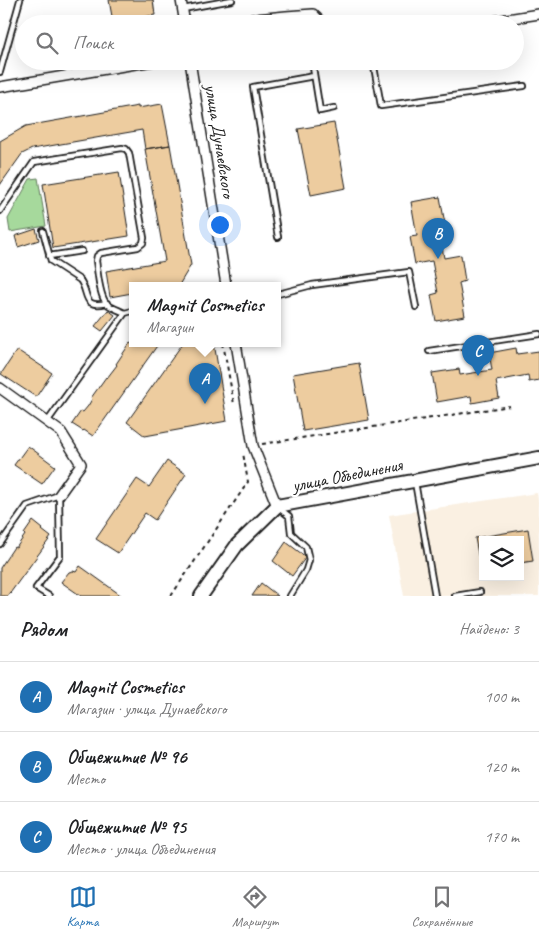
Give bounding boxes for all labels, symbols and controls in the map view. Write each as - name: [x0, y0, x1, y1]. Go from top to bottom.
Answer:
- search box: [15, 15, 524, 70]
- icon: search: [33, 29, 61, 57]
- text: Поиск: [73, 31, 113, 55]
- street label: улица Дунаевского: [200, 82, 240, 201]
- your location: [207, 212, 233, 238]
- pin: B: [422, 218, 454, 259]
- popup: [129, 282, 281, 347]
- text: Magnit Cosmetics: [147, 293, 263, 317]
- text: Магазин: [147, 317, 193, 337]
- pin: C: [462, 335, 494, 376]
- pin: A: [189, 363, 221, 404]
- street label: улица Объединения: [289, 453, 405, 497]
- map controls: [479, 536, 524, 581]
- button: layers: [479, 536, 524, 581]
- text: Рядом: [20, 616, 67, 642]
- text: Найдено: 3: [459, 619, 519, 639]
- text: Magnit Cosmetics: [67, 675, 184, 699]
- text: A: [32, 687, 40, 707]
- text: 100 m: [485, 687, 519, 707]
- text: Магазин · улица Дунаевского: [67, 699, 226, 719]
- text: Общежитие № 96: [67, 745, 187, 769]
- text: B: [32, 757, 40, 777]
- text: 120 m: [485, 757, 519, 777]
- text: Место: [67, 769, 105, 789]
- text: Общежитие № 95: [67, 815, 186, 839]
- text: C: [32, 827, 40, 847]
- text: 170 m: [485, 827, 519, 847]
- text: Место · улица Объединения: [67, 839, 215, 859]
- tab: Карта: [67, 883, 99, 930]
- tab: Маршрут: [232, 883, 278, 930]
- tab: Сохранённые: [412, 883, 472, 930]

